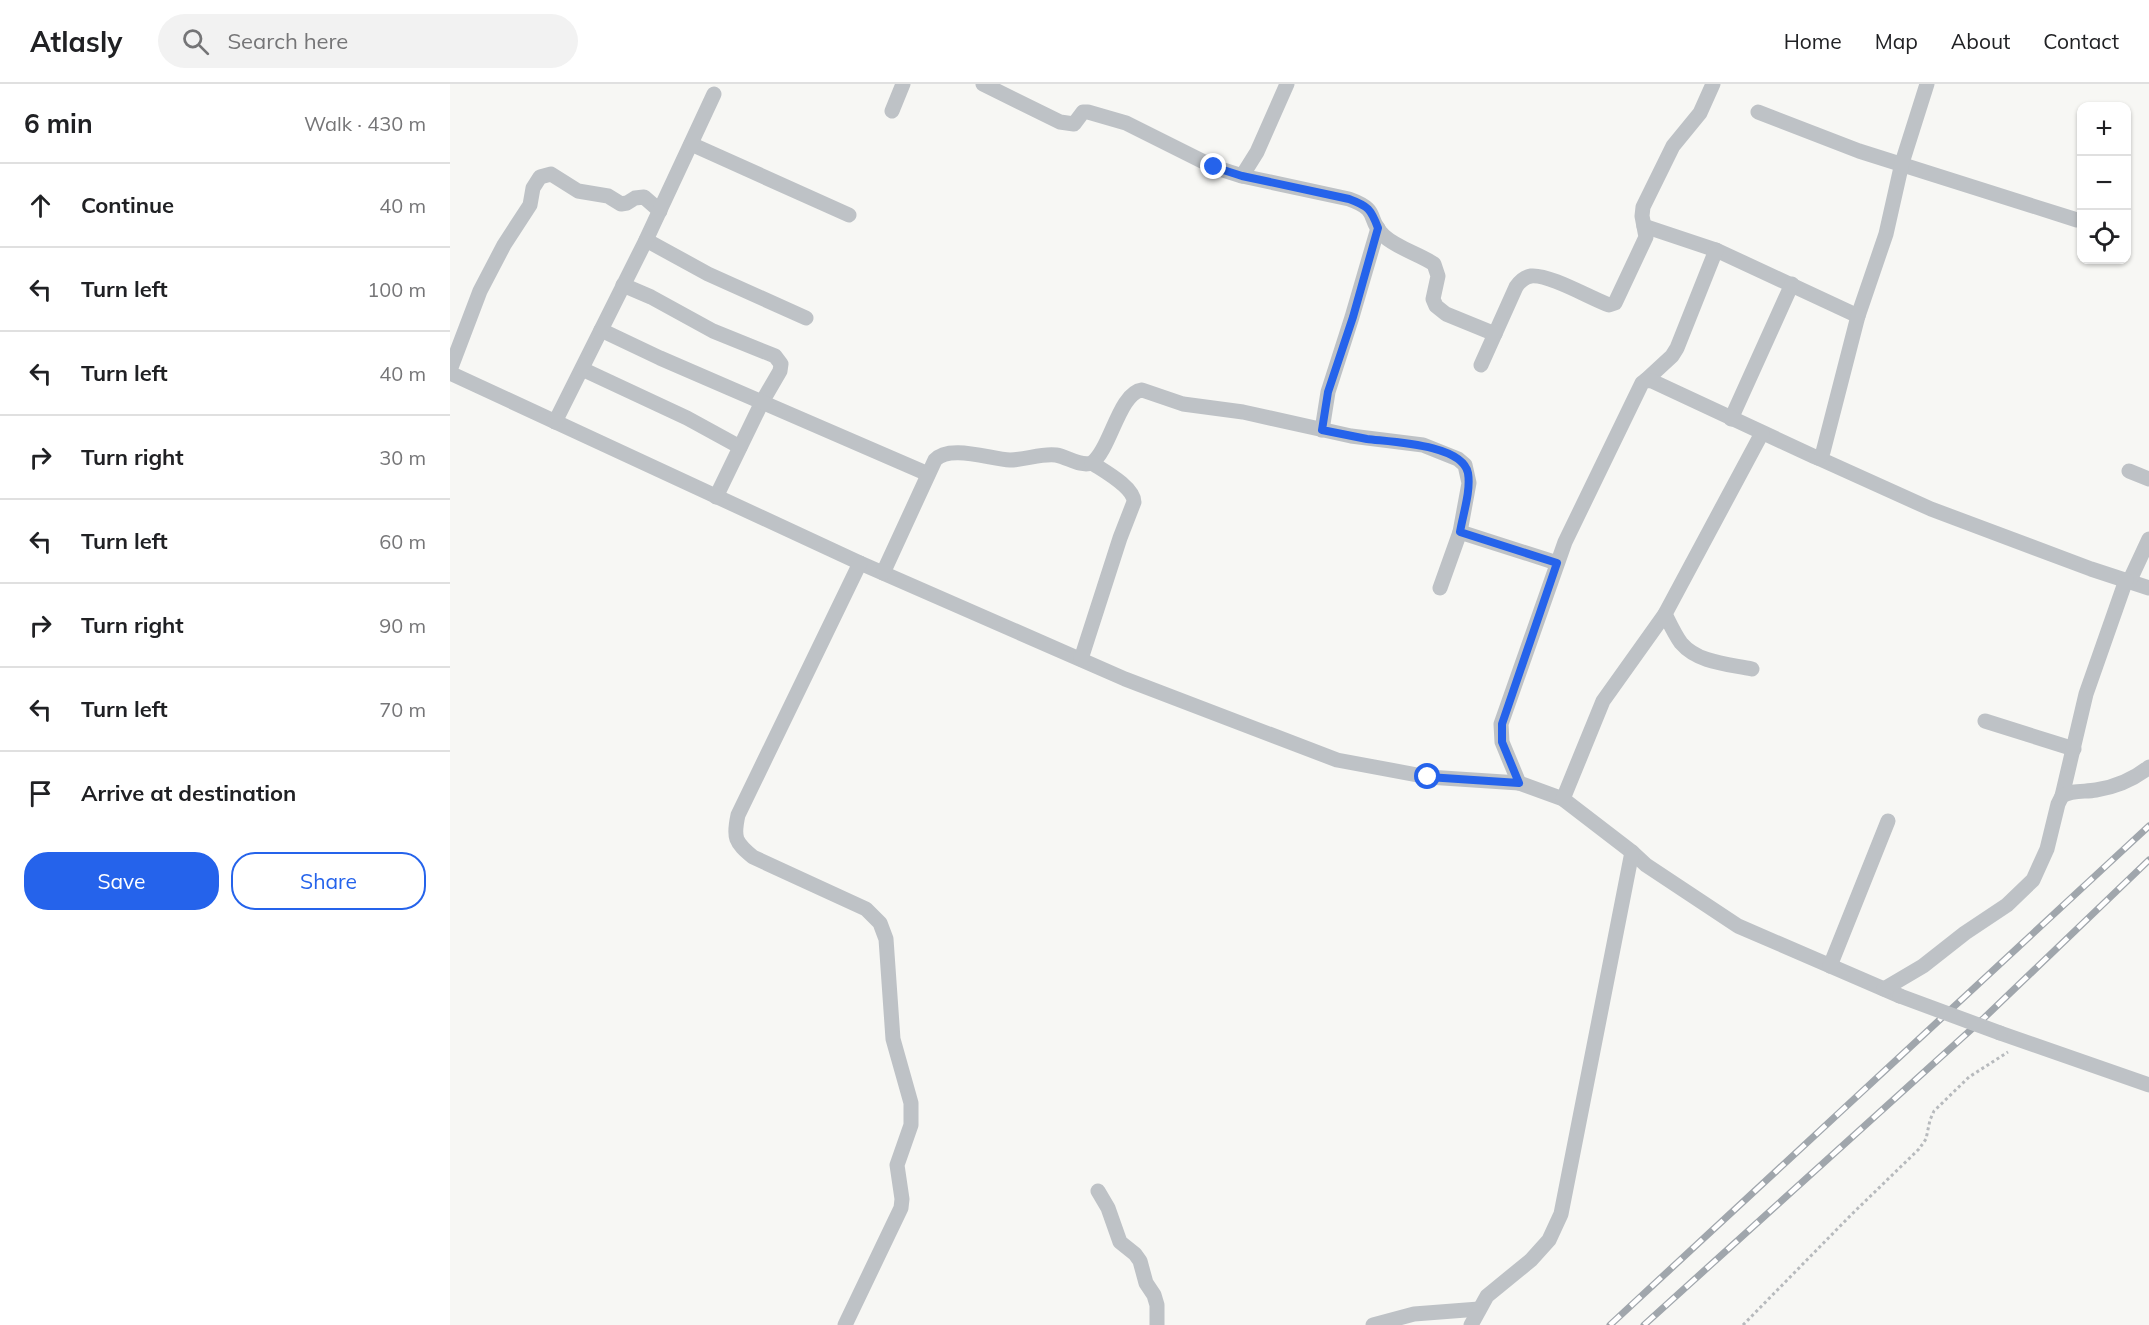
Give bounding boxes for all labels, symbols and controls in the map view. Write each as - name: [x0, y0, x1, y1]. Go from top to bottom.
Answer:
- search box: [158, 14, 578, 68]
- text: Atlasly: [30, 24, 122, 59]
- icon: search: [179, 25, 212, 58]
- text: Search here: [227, 27, 348, 55]
- text: Home: [1784, 28, 1842, 54]
- text: Map: [1875, 28, 1918, 54]
- text: About: [1951, 28, 2010, 54]
- text: Contact: [2043, 28, 2119, 54]
- map controls: [2077, 102, 2131, 264]
- button: +: [2077, 102, 2131, 156]
- text: 6 min: [24, 107, 93, 140]
- text: Walk · 430 m: [304, 111, 426, 136]
- route end: [1200, 153, 1226, 179]
- button: −: [2077, 156, 2131, 210]
- icon: ahead: [24, 189, 57, 222]
- text: Continue: [81, 191, 174, 219]
- text: 40 m: [379, 193, 426, 218]
- button: locate: [2077, 210, 2131, 264]
- icon: left: [24, 273, 57, 306]
- text: Turn left: [81, 275, 168, 303]
- text: 100 m: [367, 277, 426, 302]
- icon: left: [24, 357, 57, 390]
- text: Turn left: [81, 359, 168, 387]
- text: 40 m: [379, 361, 426, 386]
- icon: right: [24, 441, 57, 474]
- text: Turn right: [81, 443, 184, 471]
- text: 30 m: [379, 445, 426, 470]
- icon: left: [24, 525, 57, 558]
- text: Turn left: [81, 527, 168, 555]
- text: 60 m: [379, 529, 426, 554]
- icon: right: [24, 609, 57, 642]
- text: Turn right: [81, 611, 184, 639]
- text: 90 m: [379, 613, 426, 638]
- icon: left: [24, 693, 57, 726]
- text: Turn left: [81, 695, 168, 723]
- text: 70 m: [379, 697, 426, 722]
- route start: [1414, 763, 1440, 789]
- icon: arrive: [24, 777, 57, 810]
- text: Arrive at destination: [81, 779, 296, 807]
- button: Save: [24, 852, 219, 910]
- button: Share: [231, 852, 426, 910]

